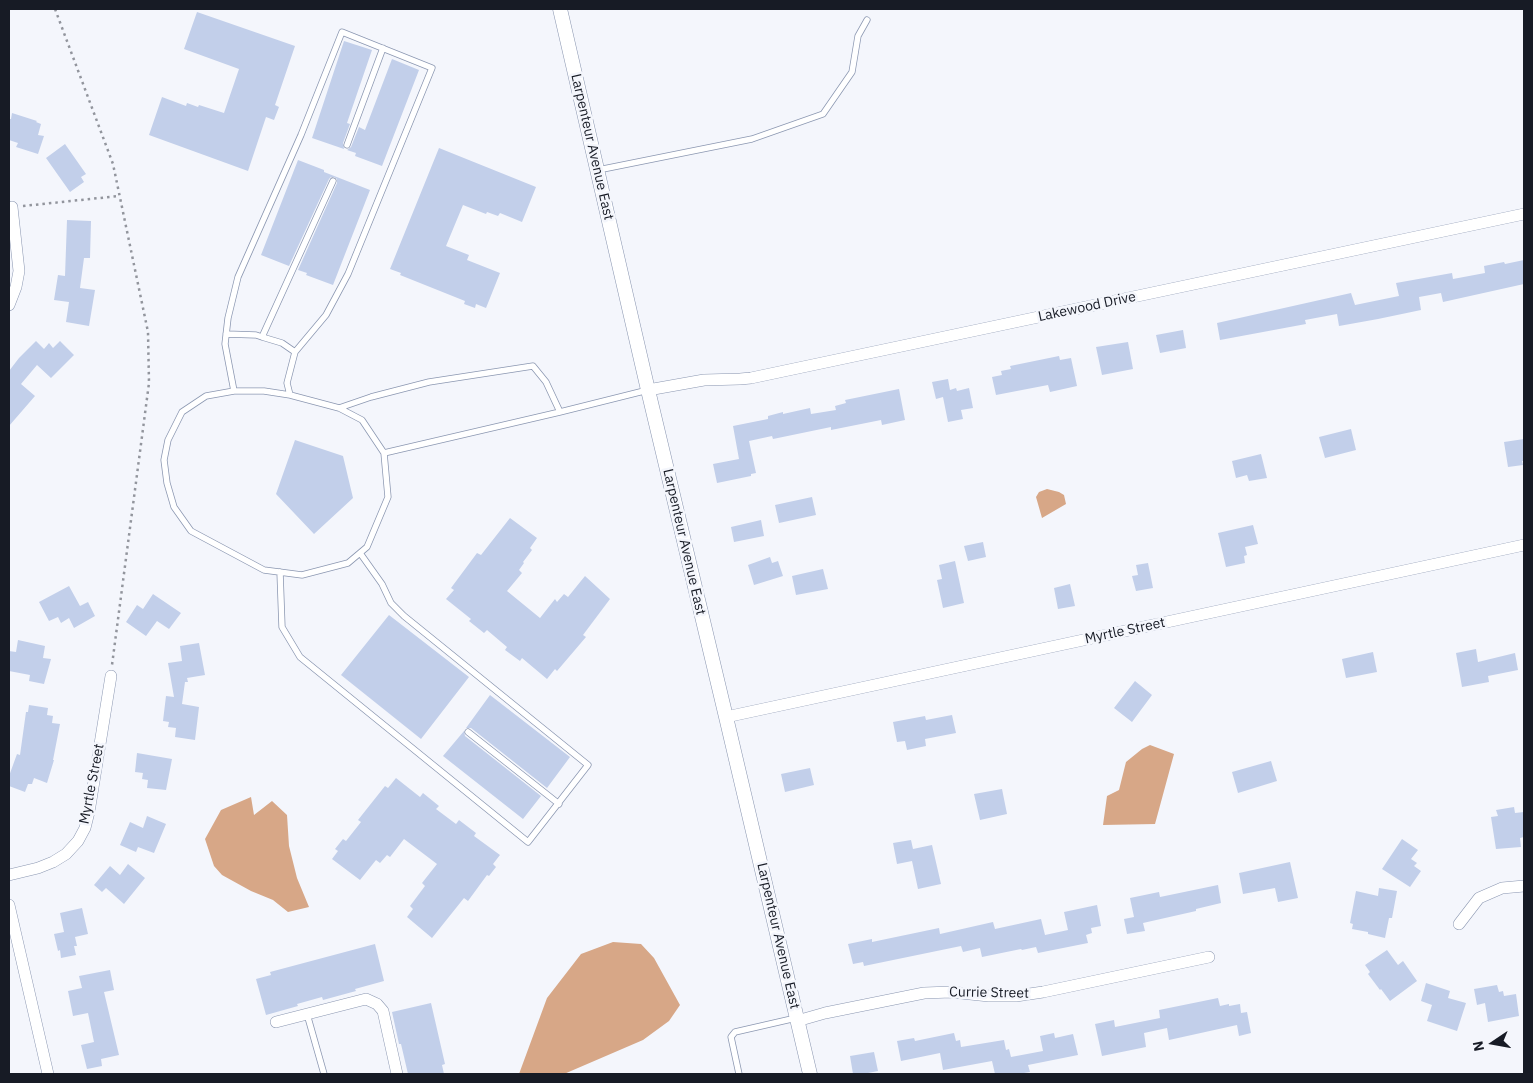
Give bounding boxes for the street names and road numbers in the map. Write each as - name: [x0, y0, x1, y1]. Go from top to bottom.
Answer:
- street label: Larpenteur Avenue East: [567, 72, 617, 222]
- street label: Lakewood Drive: [1037, 288, 1137, 326]
- street label: Larpenteur Avenue East: [659, 467, 709, 617]
- street label: Myrtle Street: [1083, 614, 1167, 648]
- street label: Myrtle Street: [76, 742, 108, 826]
- street label: Larpenteur Avenue East: [753, 861, 803, 1011]
- street label: Currie Street: [949, 984, 1029, 1002]

